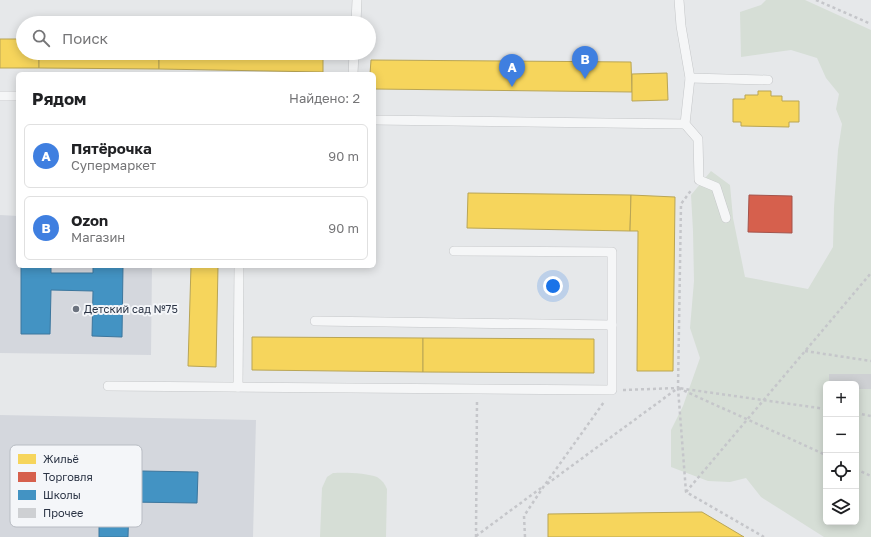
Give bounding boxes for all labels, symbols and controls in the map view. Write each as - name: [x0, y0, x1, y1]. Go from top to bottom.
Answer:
- search box: [16, 16, 376, 60]
- icon: search: [30, 27, 52, 49]
- text: Поиск: [62, 29, 108, 47]
- pin: B: [572, 46, 598, 79]
- pin: A: [499, 54, 525, 87]
- text: Рядом: [32, 88, 86, 109]
- text: Найдено: 2: [289, 90, 360, 106]
- text: Пятёрочка: [71, 139, 152, 157]
- text: A: [41, 148, 51, 164]
- text: 90 m: [328, 148, 359, 164]
- text: Супермаркет: [71, 157, 156, 173]
- text: Ozon: [71, 211, 108, 229]
- text: B: [41, 220, 51, 236]
- text: 90 m: [328, 220, 359, 236]
- text: Магазин: [71, 229, 125, 245]
- your location: [543, 276, 563, 296]
- place label: Детский сад №75: [84, 302, 178, 315]
- marker: Детский сад №75: [71, 304, 81, 314]
- map controls: [823, 381, 859, 525]
- button: +: [823, 381, 859, 417]
- button: −: [823, 417, 859, 453]
- legend: [10, 445, 142, 527]
- text: Жильё: [43, 452, 79, 465]
- button: locate: [823, 453, 859, 489]
- text: Торговля: [43, 470, 93, 483]
- text: Школы: [43, 488, 81, 501]
- button: layers: [823, 489, 859, 525]
- text: Прочее: [43, 506, 83, 519]

